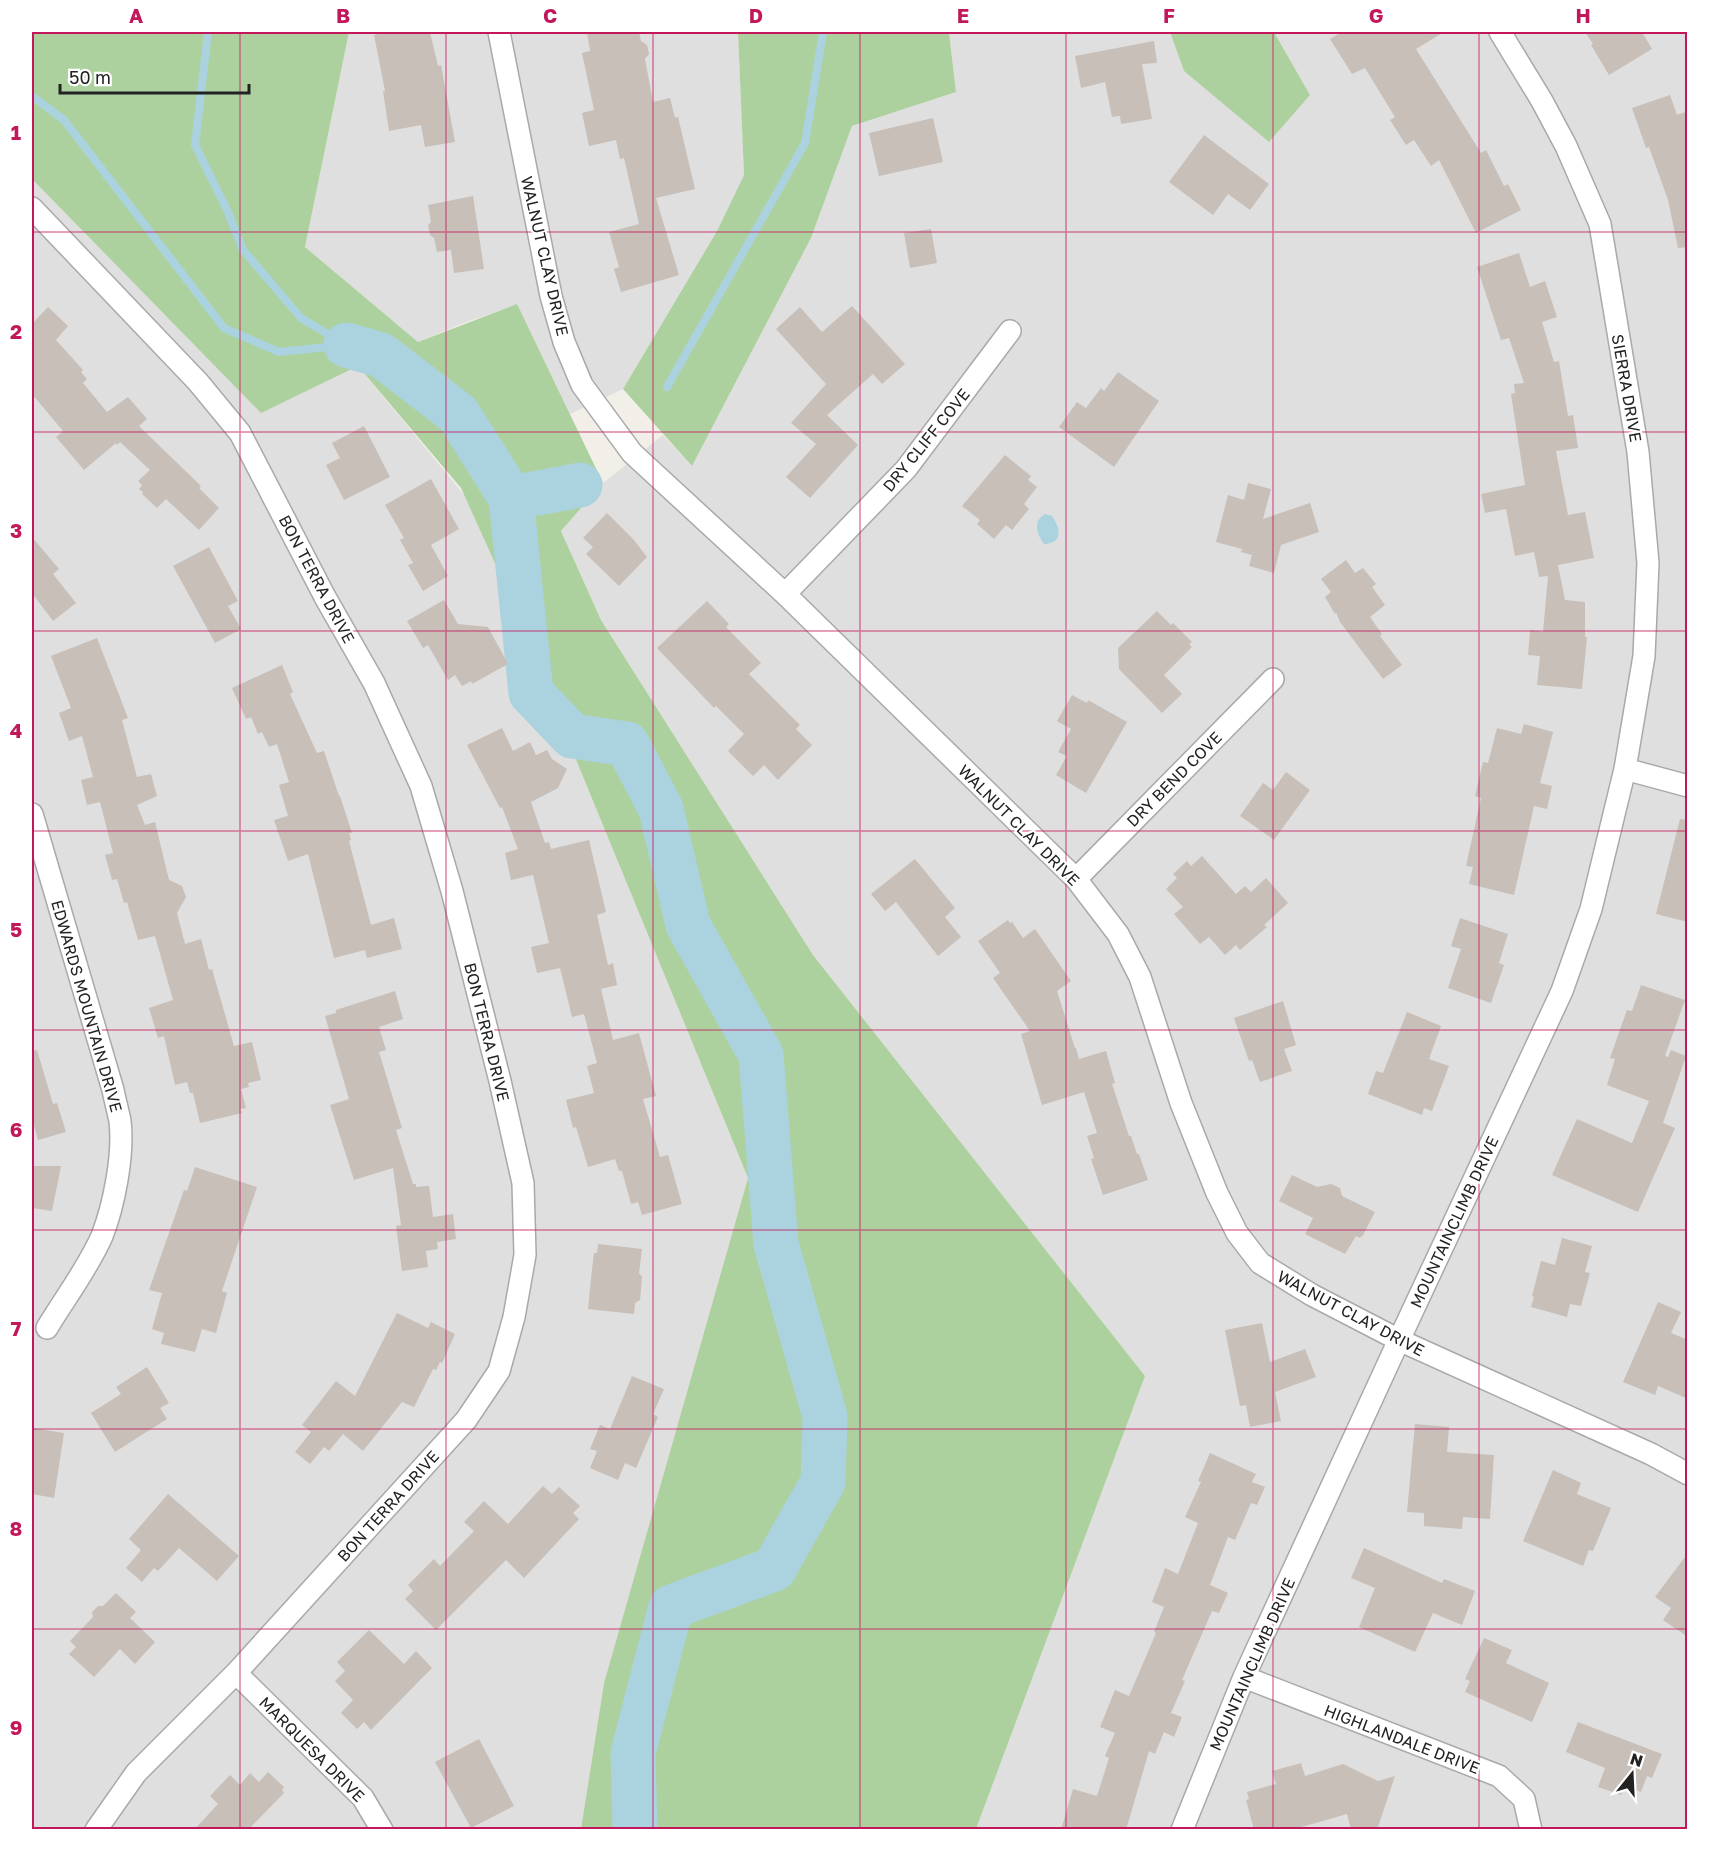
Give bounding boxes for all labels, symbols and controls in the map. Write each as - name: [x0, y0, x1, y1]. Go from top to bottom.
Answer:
- text: A: [129, 3, 143, 27]
- text: B: [336, 3, 350, 27]
- text: C: [543, 3, 557, 27]
- text: D: [749, 3, 763, 27]
- text: E: [957, 3, 969, 27]
- text: F: [1163, 3, 1175, 27]
- text: G: [1369, 3, 1383, 27]
- text: H: [1575, 3, 1591, 27]
- scale bar: [60, 57, 249, 95]
- text: 50 m: [69, 66, 111, 88]
- text: 1: [11, 120, 21, 144]
- street label: WALNUT CLAY DRIVE: [517, 174, 573, 338]
- text: 2: [10, 319, 22, 343]
- street label: SIERRA DRIVE: [1608, 333, 1646, 443]
- street label: DRY CLIFF COVE: [878, 384, 974, 496]
- street label: BON TERRA DRIVE: [275, 511, 359, 647]
- text: 3: [10, 518, 22, 542]
- text: 4: [10, 718, 22, 742]
- street label: DRY BEND COVE: [1122, 727, 1226, 831]
- street label: WALNUT CLAY DRIVE: [954, 760, 1084, 890]
- street label: EDWARDS MOUNTAIN DRIVE: [47, 898, 127, 1114]
- text: 5: [10, 917, 22, 941]
- street label: BON TERRA DRIVE: [460, 961, 514, 1103]
- text: 6: [10, 1117, 22, 1141]
- street label: MOUNTAINCLIMB DRIVE: [1405, 1133, 1503, 1311]
- street label: WALNUT CLAY DRIVE: [1274, 1266, 1428, 1360]
- text: 7: [11, 1316, 22, 1340]
- street label: BON TERRA DRIVE: [333, 1446, 443, 1566]
- text: 8: [10, 1516, 22, 1540]
- street label: MOUNTAINCLIMB DRIVE: [1205, 1574, 1299, 1754]
- street label: MARQUESA DRIVE: [255, 1692, 369, 1806]
- street label: HIGHLANDALE DRIVE: [1321, 1700, 1483, 1778]
- text: 9: [10, 1715, 22, 1739]
- north arrow: [1602, 1744, 1662, 1804]
- text: N: [1628, 1748, 1646, 1771]

